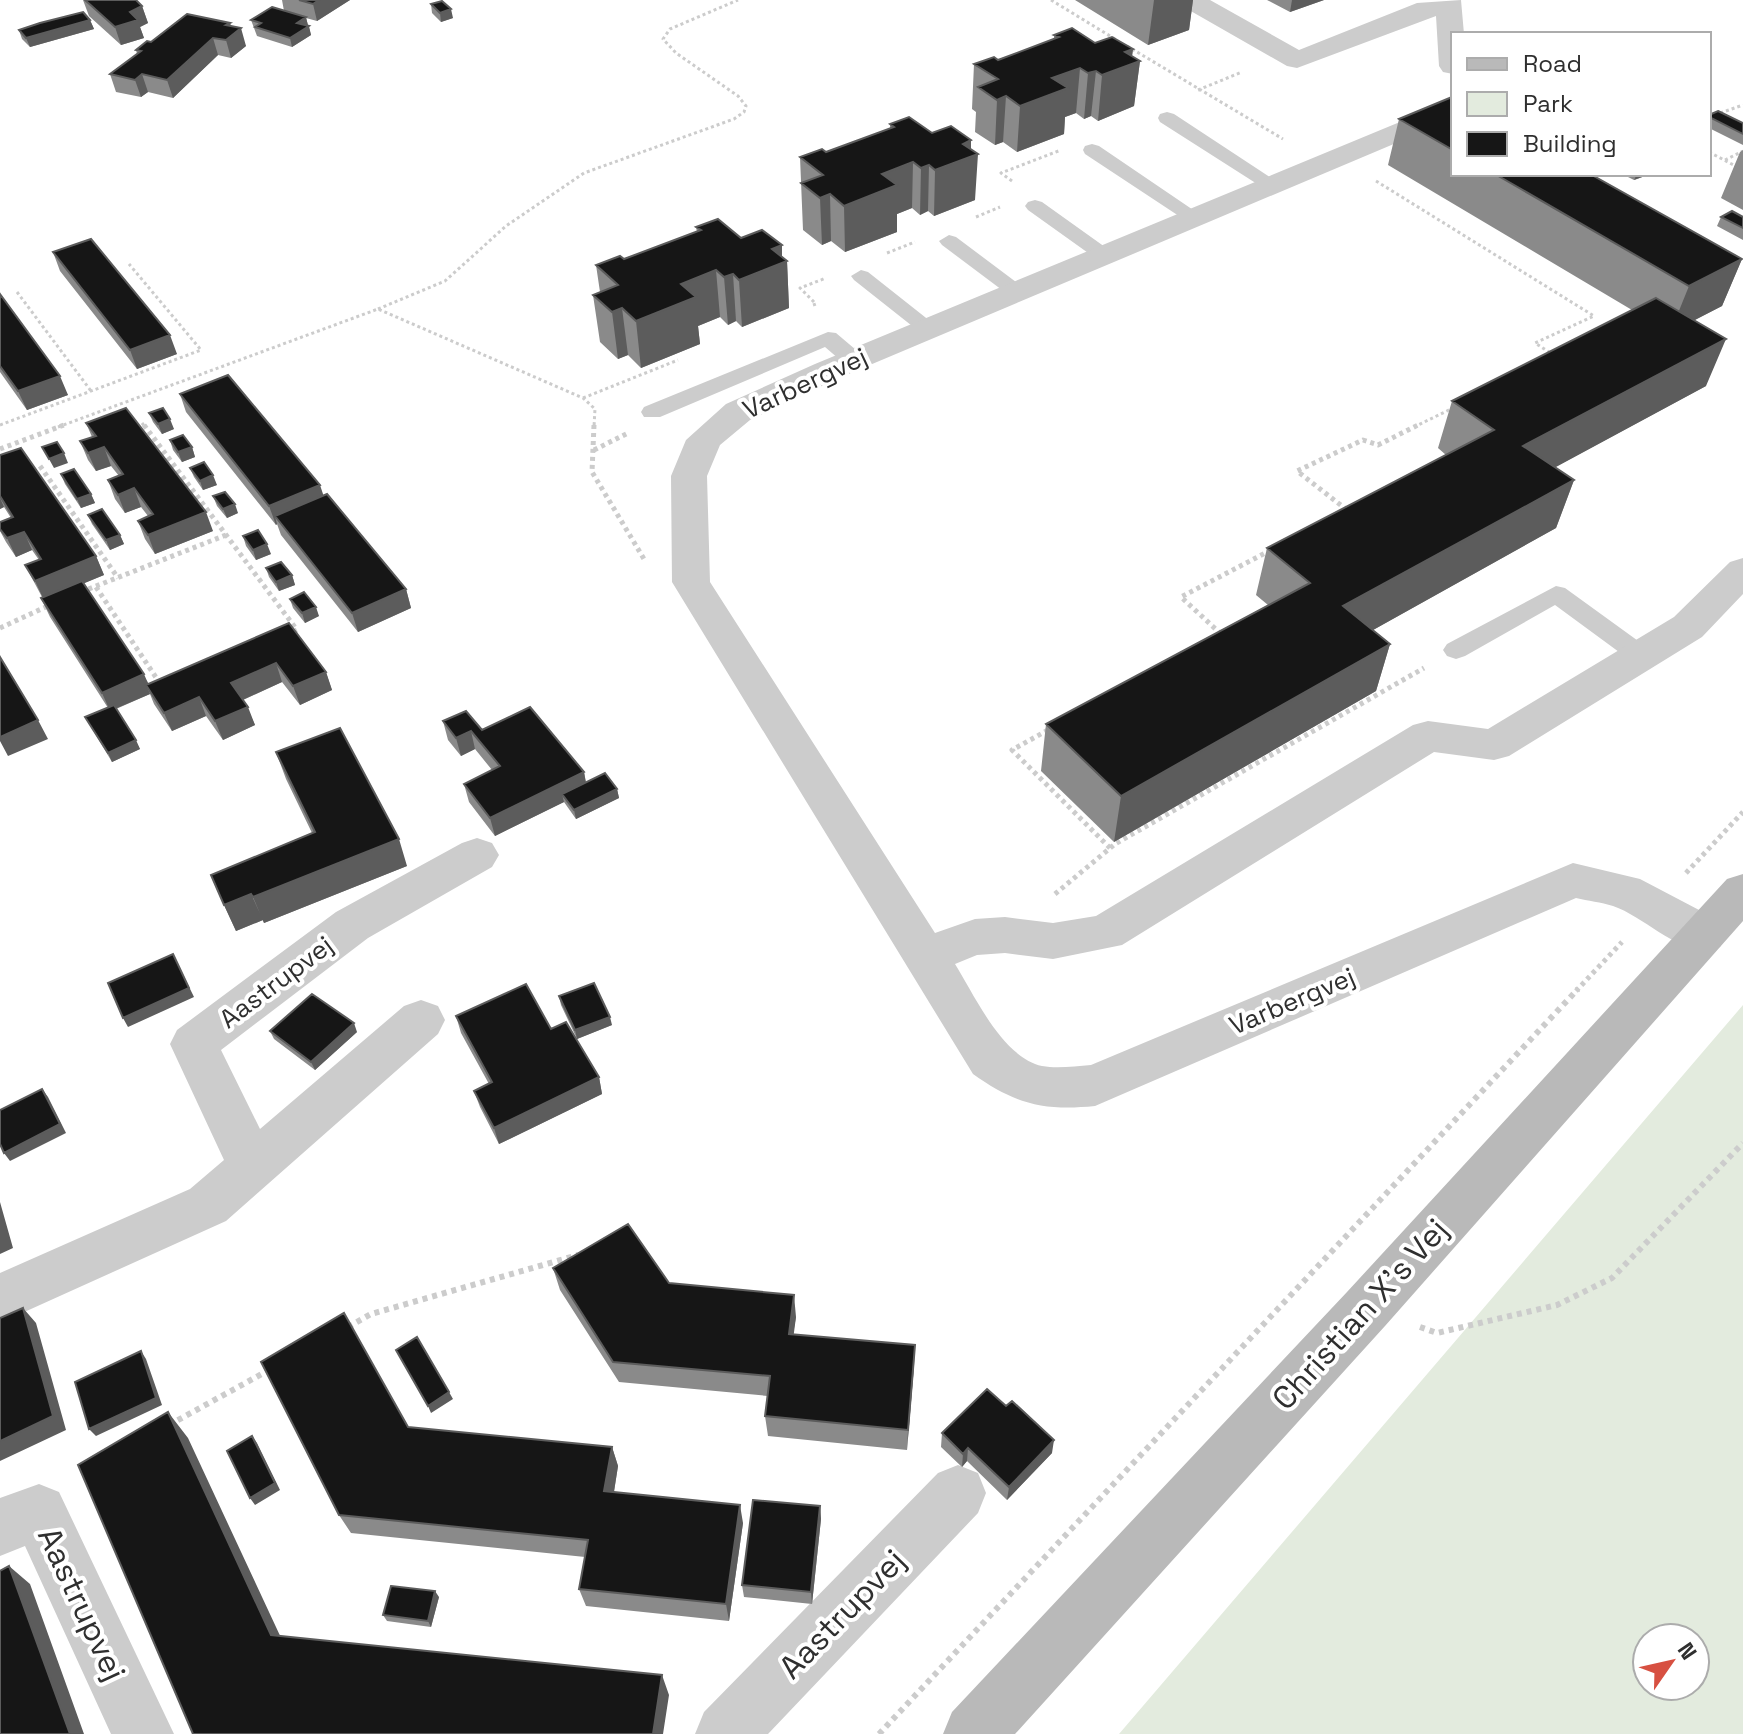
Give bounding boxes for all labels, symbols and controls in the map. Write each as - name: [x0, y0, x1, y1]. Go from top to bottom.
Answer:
- legend: [1451, 32, 1711, 176]
- text: Road: [1523, 48, 1582, 79]
- text: Park: [1523, 88, 1573, 119]
- text: Building: [1523, 128, 1617, 159]
- street label: Varbergvej: [737, 339, 873, 427]
- street label: Aastrupvej: [212, 928, 340, 1036]
- street label: Varbergvej: [1224, 959, 1360, 1043]
- street label: Christian X's Vej: [1264, 1210, 1456, 1418]
- street label: Aastrupvej: [29, 1521, 135, 1687]
- street label: Aastrupvej: [770, 1541, 914, 1687]
- north arrow: [1631, 1622, 1711, 1702]
- text: N: [1672, 1637, 1703, 1665]

